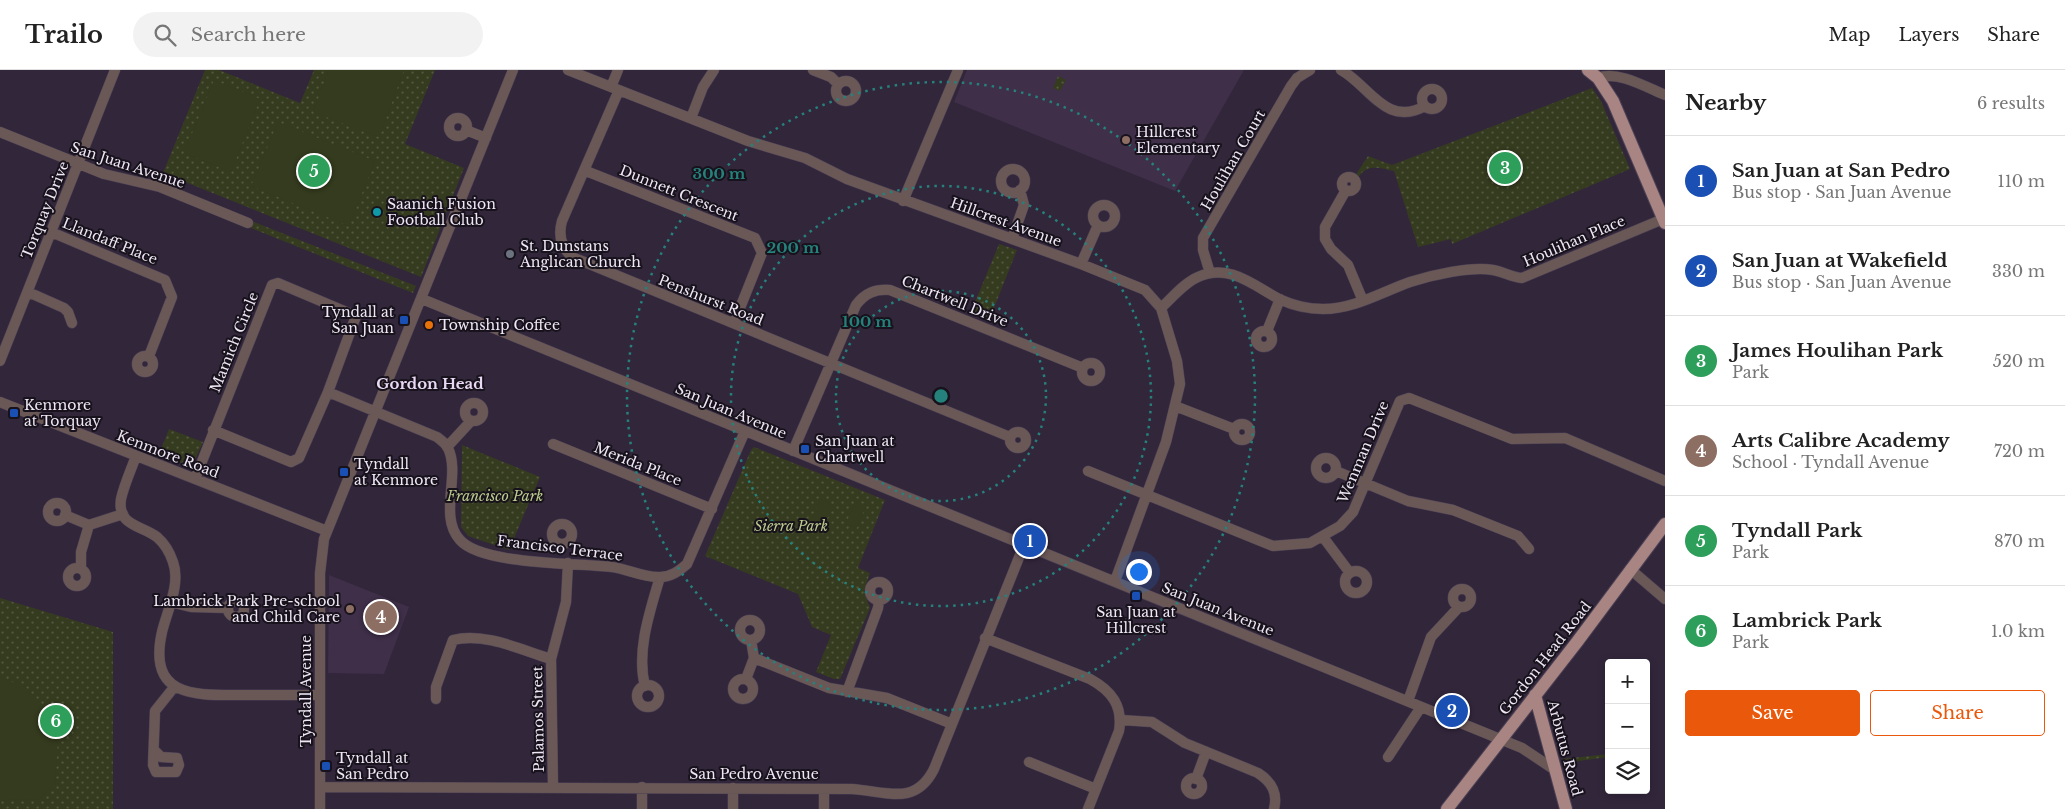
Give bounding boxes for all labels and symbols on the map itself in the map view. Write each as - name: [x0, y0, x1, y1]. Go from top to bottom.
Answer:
- street label: Houlihan Court: [1197, 106, 1269, 214]
- place label: Hillcrest Elementary: [1136, 123, 1220, 157]
- marker: Hillcrest Elementary: [1120, 134, 1132, 146]
- street label: San Juan Avenue: [69, 138, 187, 192]
- pin: 3: [1489, 149, 1521, 187]
- pin: 5: [298, 152, 330, 190]
- street label: Torquay Drive: [17, 158, 73, 262]
- street label: Dunnett Crescent: [617, 161, 742, 225]
- text: 300 m: [693, 164, 746, 183]
- street label: Hillcrest Avenue: [948, 193, 1064, 251]
- place label: Saanich Fusion Football Club: [387, 195, 496, 229]
- marker: Saanich Fusion Football Club: [371, 206, 383, 218]
- street label: Houlihan Place: [1520, 211, 1628, 271]
- street label: Llandaff Place: [60, 214, 160, 268]
- place label: St. Dunstans Anglican Church: [519, 237, 641, 271]
- text: 200 m: [767, 238, 820, 257]
- marker: St. Dunstans Anglican Church: [504, 248, 516, 260]
- street label: Penshurst Road: [656, 271, 767, 329]
- street label: Chartwell Drive: [899, 271, 1011, 331]
- street label: Mamich Circle: [206, 289, 262, 395]
- place label: Tyndall at San Juan: [322, 303, 395, 337]
- text: 100 m: [842, 312, 892, 331]
- marker: Tyndall at San Juan: [398, 314, 410, 326]
- place label: Township Coffee: [439, 316, 560, 334]
- marker: Township Coffee: [423, 319, 435, 331]
- district label: Gordon Head: [376, 374, 484, 393]
- street label: San Juan Avenue: [673, 379, 789, 443]
- centre of rings: [932, 387, 950, 405]
- place label: Kenmore at Torquay: [24, 396, 101, 430]
- street label: Wenman Drive: [1333, 398, 1393, 507]
- marker: Kenmore at Torquay: [8, 407, 20, 419]
- street label: Kenmore Road: [114, 426, 222, 482]
- place label: San Juan at Chartwell: [815, 432, 895, 466]
- street label: Merida Place: [592, 438, 684, 490]
- marker: San Juan at Chartwell: [799, 443, 811, 455]
- place label: Tyndall at Kenmore: [354, 455, 438, 489]
- marker: Tyndall at Kenmore: [338, 466, 350, 478]
- park label: Francisco Park: [446, 487, 543, 505]
- park label: Sierra Park: [754, 517, 828, 535]
- pin: 1: [1014, 522, 1046, 560]
- street label: Francisco Terrace: [496, 531, 624, 565]
- your location: [1126, 559, 1152, 585]
- street label: San Juan Avenue: [1159, 578, 1277, 640]
- marker: San Juan at Hillcrest: [1130, 590, 1142, 602]
- place label: Lambrick Park Pre-school and Child Care: [153, 592, 340, 626]
- street label: Gordon Head Road: [1495, 597, 1595, 718]
- pin: 4: [365, 598, 397, 636]
- marker: Lambrick Park Pre-school and Child Care: [344, 603, 356, 615]
- place label: San Juan at Hillcrest: [1096, 603, 1176, 637]
- street label: Tyndall Avenue: [297, 635, 315, 747]
- street label: Palamos Street: [528, 665, 548, 772]
- pin: 2: [1436, 692, 1468, 730]
- street label: Arbutus Road: [1543, 697, 1587, 798]
- pin: 6: [40, 702, 72, 740]
- place label: Tyndall at San Pedro: [336, 749, 409, 783]
- marker: Tyndall at San Pedro: [320, 760, 332, 772]
- street label: San Pedro Avenue: [689, 765, 819, 783]

